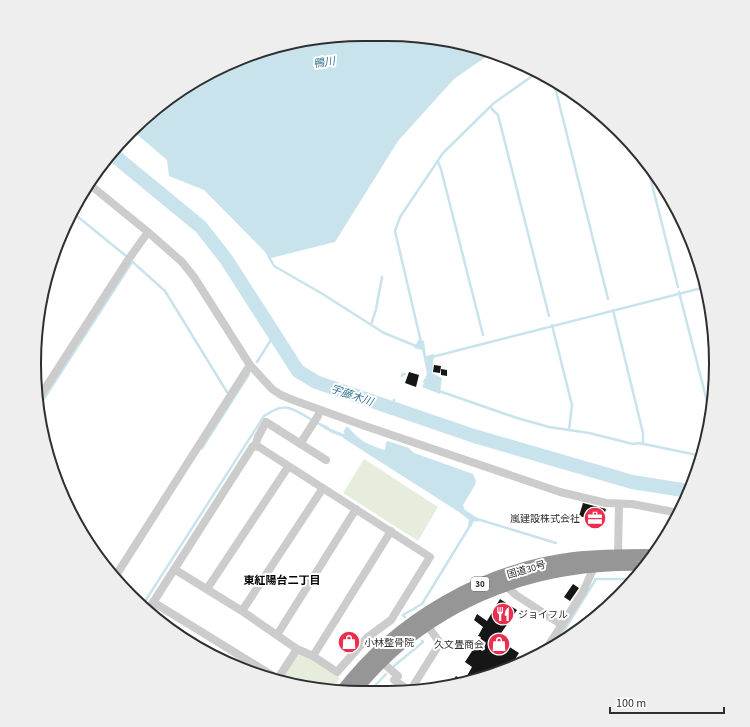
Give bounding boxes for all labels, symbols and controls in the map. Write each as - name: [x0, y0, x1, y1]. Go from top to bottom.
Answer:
- water label: 鴨川: [312, 53, 337, 71]
- water label: 宇藤木川: [329, 381, 376, 410]
- office icon: 嵐建設株式会社: [582, 505, 608, 531]
- place label: 嵐建設株式会社: [510, 512, 580, 526]
- street label: 国道30号: [505, 558, 547, 582]
- district label: 東紅陽台二丁目: [244, 573, 321, 588]
- road number: 30: [471, 577, 489, 591]
- restaurant icon: ジョイフル: [490, 601, 516, 627]
- place label: ジョイフル: [518, 608, 568, 622]
- shop icon: 小林整骨院: [336, 629, 362, 655]
- shop icon: 久文畳商会: [486, 631, 512, 657]
- place label: 小林整骨院: [364, 636, 414, 650]
- place label: 久文畳商会: [434, 638, 484, 652]
- scale bar: [610, 689, 724, 715]
- text: 100 m: [616, 695, 646, 712]

